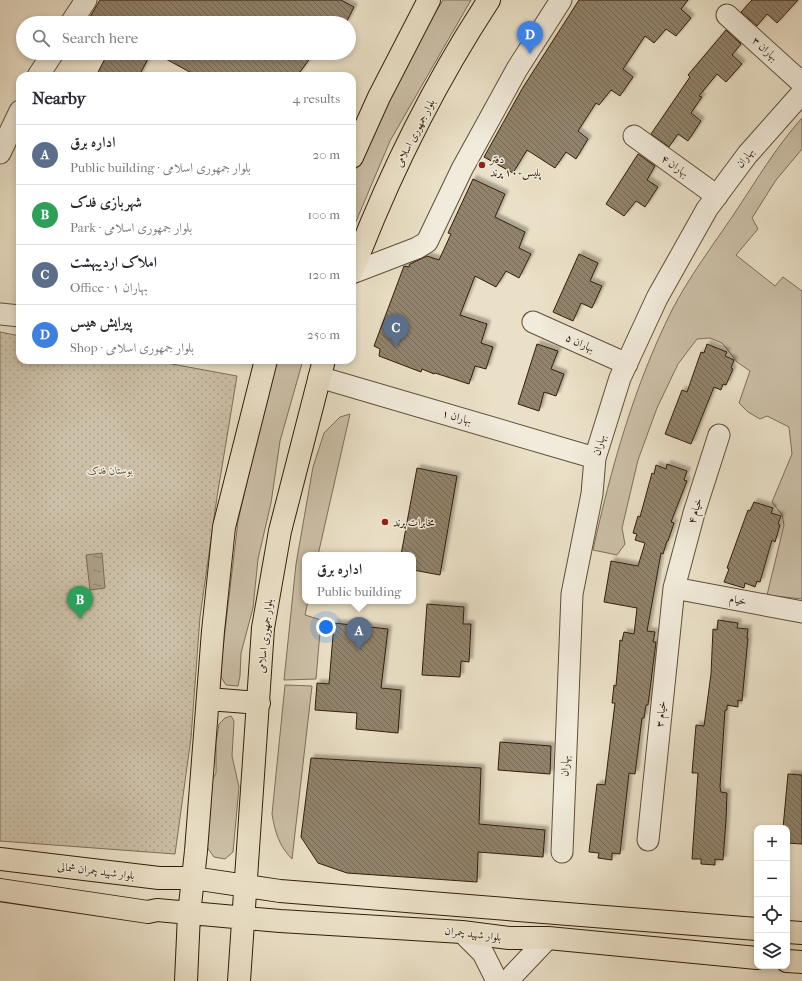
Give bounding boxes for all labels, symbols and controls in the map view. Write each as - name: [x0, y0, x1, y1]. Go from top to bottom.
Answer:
- search box: [16, 16, 356, 60]
- pin: D: [517, 21, 543, 54]
- icon: search: [30, 27, 52, 49]
- text: Search here: [62, 29, 138, 47]
- street label: بهاران ۳: [749, 34, 781, 65]
- text: Nearby: [32, 88, 86, 108]
- text: 4 results: [293, 91, 340, 106]
- street label: بلوار جمهوری اسلامی: [392, 97, 438, 169]
- text: اداره برق: [70, 133, 116, 151]
- street label: بهاران: [733, 146, 758, 171]
- text: A: [41, 147, 49, 162]
- text: 20 m: [313, 147, 340, 162]
- street label: بهاران ۴: [658, 152, 691, 181]
- place label: دفتر پلیس+۱۰ پرند: [489, 153, 542, 180]
- text: Public building · بلوار جمهوری اسلامی: [70, 160, 251, 175]
- marker: دفتر پلیس+۱۰ پرند: [477, 160, 487, 170]
- text: شهربازی فدک: [70, 193, 142, 211]
- text: B: [41, 207, 49, 222]
- text: 100 m: [307, 207, 340, 222]
- text: Park · بلوار جمهوری اسلامی: [70, 220, 192, 235]
- text: املاک اردیبهشت: [70, 253, 157, 271]
- text: C: [41, 267, 49, 282]
- text: 120 m: [308, 267, 340, 282]
- text: Office · بهاران ۱: [70, 280, 148, 295]
- text: پیرایش هیس: [70, 313, 132, 331]
- pin: C: [383, 314, 409, 347]
- text: D: [40, 327, 50, 342]
- text: 250 m: [307, 327, 340, 342]
- street label: بهاران ۵: [563, 331, 596, 356]
- text: Shop · بلوار جمهوری اسلامی: [70, 340, 194, 355]
- street label: بهاران ۱: [440, 407, 473, 428]
- street label: بهاران: [590, 433, 609, 457]
- park label: بوستان فدک: [87, 464, 133, 477]
- street label: خیام ۴: [685, 497, 708, 526]
- place label: مخابرات پرند: [393, 516, 435, 530]
- marker: مخابرات پرند: [380, 517, 390, 527]
- popup: [302, 552, 416, 604]
- text: اداره برق: [317, 560, 362, 578]
- text: Public building: [317, 584, 401, 599]
- pin: B: [67, 586, 93, 619]
- street label: خیام: [728, 592, 748, 611]
- street label: بلوار جمهوری اسلامی: [255, 598, 275, 674]
- your location: [316, 617, 336, 637]
- pin: A: [346, 617, 372, 650]
- street label: خیام ۳: [653, 700, 672, 728]
- street label: بهاران: [558, 755, 573, 777]
- map controls: [754, 825, 790, 969]
- button: +: [754, 825, 790, 861]
- street label: بلوار شهید چمران شمالی: [57, 860, 135, 883]
- button: −: [754, 861, 790, 897]
- button: locate: [754, 897, 790, 933]
- street label: بلوار شهید چمران: [444, 924, 502, 945]
- button: layers: [754, 933, 790, 969]

